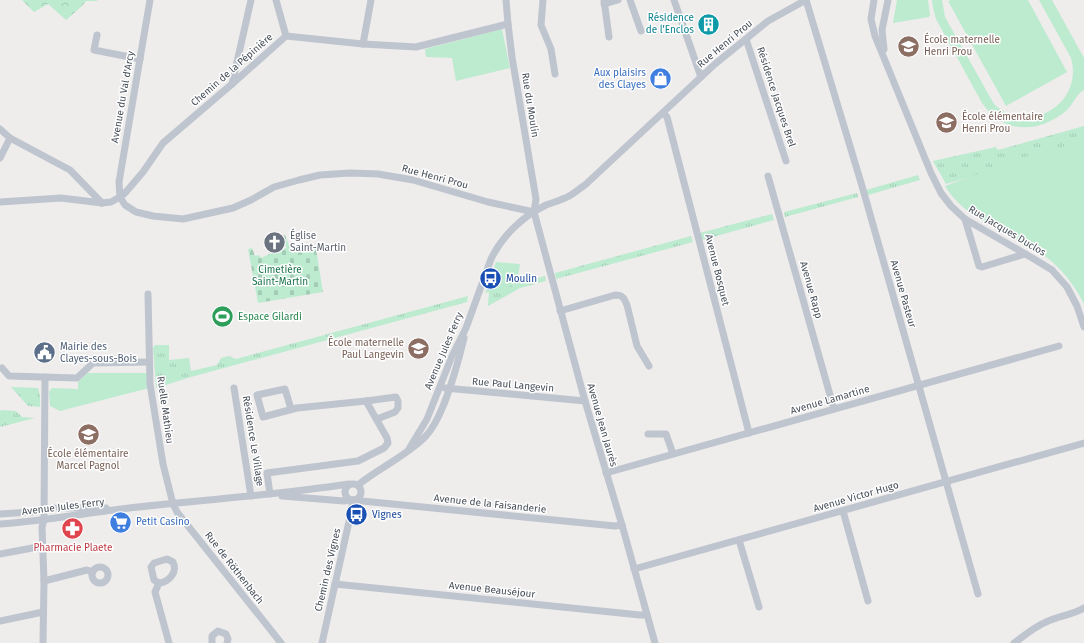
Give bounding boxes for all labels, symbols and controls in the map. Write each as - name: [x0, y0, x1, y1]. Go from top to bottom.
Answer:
- building icon: Résidence de l'Enclos: [696, 11, 722, 37]
- place label: Résidence de l'Enclos: [646, 12, 694, 36]
- street label: Rue Henri Prou: [695, 17, 755, 71]
- street label: Chemin de la Pépinière: [189, 31, 275, 109]
- place label: École maternelle Henri Prou: [924, 32, 1000, 58]
- school or university icon: École maternelle Henri Prou: [895, 33, 921, 59]
- street label: Résidence Jacques Brel: [754, 45, 798, 149]
- street label: Avenue du Val d'Arcy: [109, 50, 137, 144]
- shop icon: Aux plaisirs des Clayes: [648, 66, 674, 92]
- place label: Aux plaisirs des Clayes: [594, 67, 646, 91]
- street label: Rue du Moulin: [519, 72, 541, 138]
- place label: École élémentaire Henri Prou: [962, 109, 1043, 135]
- school or university icon: École élémentaire Henri Prou: [934, 110, 960, 136]
- street label: Rue Henri Prou: [400, 162, 470, 192]
- street label: Rue Jacques Duclos: [966, 203, 1048, 259]
- place label: Église Saint-Martin: [290, 228, 346, 254]
- church icon: Église Saint-Martin: [262, 229, 288, 255]
- street label: Avenue Bosquet: [702, 233, 732, 307]
- street label: Avenue Pasteur: [888, 259, 918, 329]
- street label: Avenue Rapp: [797, 260, 825, 320]
- park label: Cimetière Saint-Martin: [252, 264, 308, 288]
- bus stop icon: Moulin: [478, 266, 504, 292]
- place label: Moulin: [506, 273, 537, 285]
- sports icon: Espace Gilardi: [209, 304, 235, 330]
- street label: Avenue Jules Ferry: [422, 310, 466, 392]
- place label: Espace Gilardi: [238, 311, 302, 323]
- place label: École maternelle Paul Langevin: [328, 335, 404, 361]
- school or university icon: École maternelle Paul Langevin: [406, 336, 432, 362]
- public building icon: Mairie des Clayes-sous-Bois: [31, 340, 57, 366]
- place label: Mairie des Clayes-sous-Bois: [60, 341, 137, 365]
- street label: Ruelle Mathieu: [154, 375, 176, 445]
- street label: Rue Paul Langevin: [471, 375, 555, 395]
- street label: Avenue Jean Jaurès: [584, 382, 620, 468]
- street label: Avenue Lamartine: [789, 383, 871, 417]
- street label: Résidence Le Village: [240, 395, 266, 487]
- school or university icon: École élémentaire Marcel Pagnol: [75, 421, 101, 447]
- place label: École élémentaire Marcel Pagnol: [47, 446, 129, 472]
- street label: Avenue Victor Hugo: [812, 479, 900, 515]
- street label: Avenue de la Faisanderie: [433, 492, 547, 516]
- street label: Avenue Jules Ferry: [21, 496, 105, 518]
- bus stop icon: Vignes: [343, 502, 369, 528]
- supermarket icon: Petit Casino: [107, 509, 133, 535]
- place label: Vignes: [372, 509, 402, 521]
- pharmacy icon: Pharmacie Plaete: [60, 515, 86, 541]
- place label: Petit Casino: [136, 516, 190, 528]
- street label: Chemin des Vignes: [313, 527, 343, 613]
- street label: Rue de Röthenbach: [202, 529, 266, 607]
- place label: Pharmacie Plaete: [34, 542, 112, 554]
- street label: Avenue Beauséjour: [448, 579, 536, 601]

